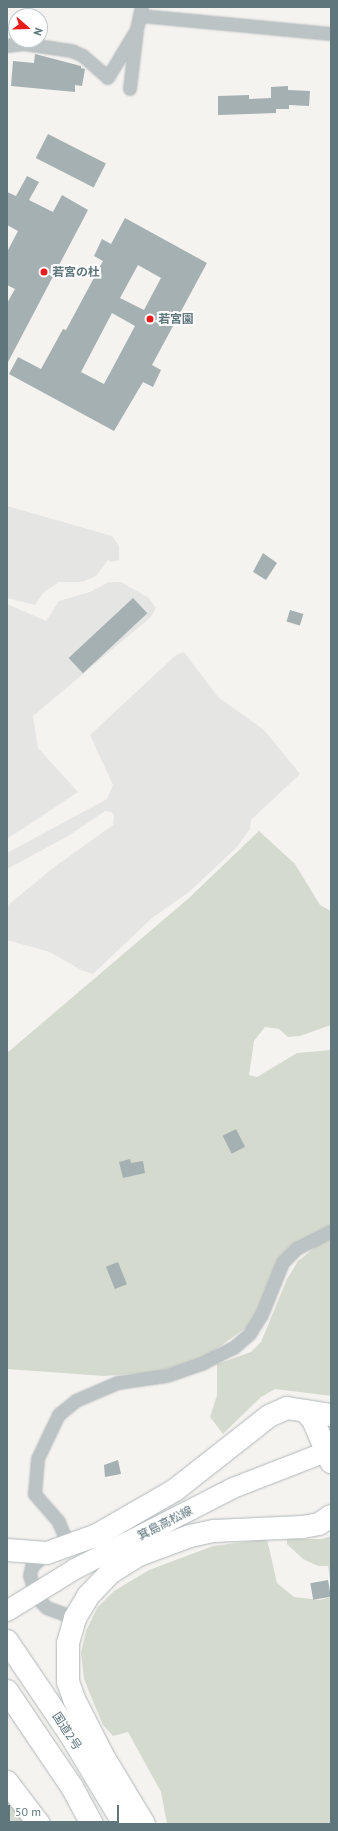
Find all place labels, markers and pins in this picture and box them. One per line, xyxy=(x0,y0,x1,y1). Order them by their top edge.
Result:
place label: 若宮の杜 xyxy=(52,265,100,279)
marker: 若宮の杜 xyxy=(39,267,49,277)
place label: 若宮園 xyxy=(158,312,194,326)
marker: 若宮園 xyxy=(145,314,155,324)

